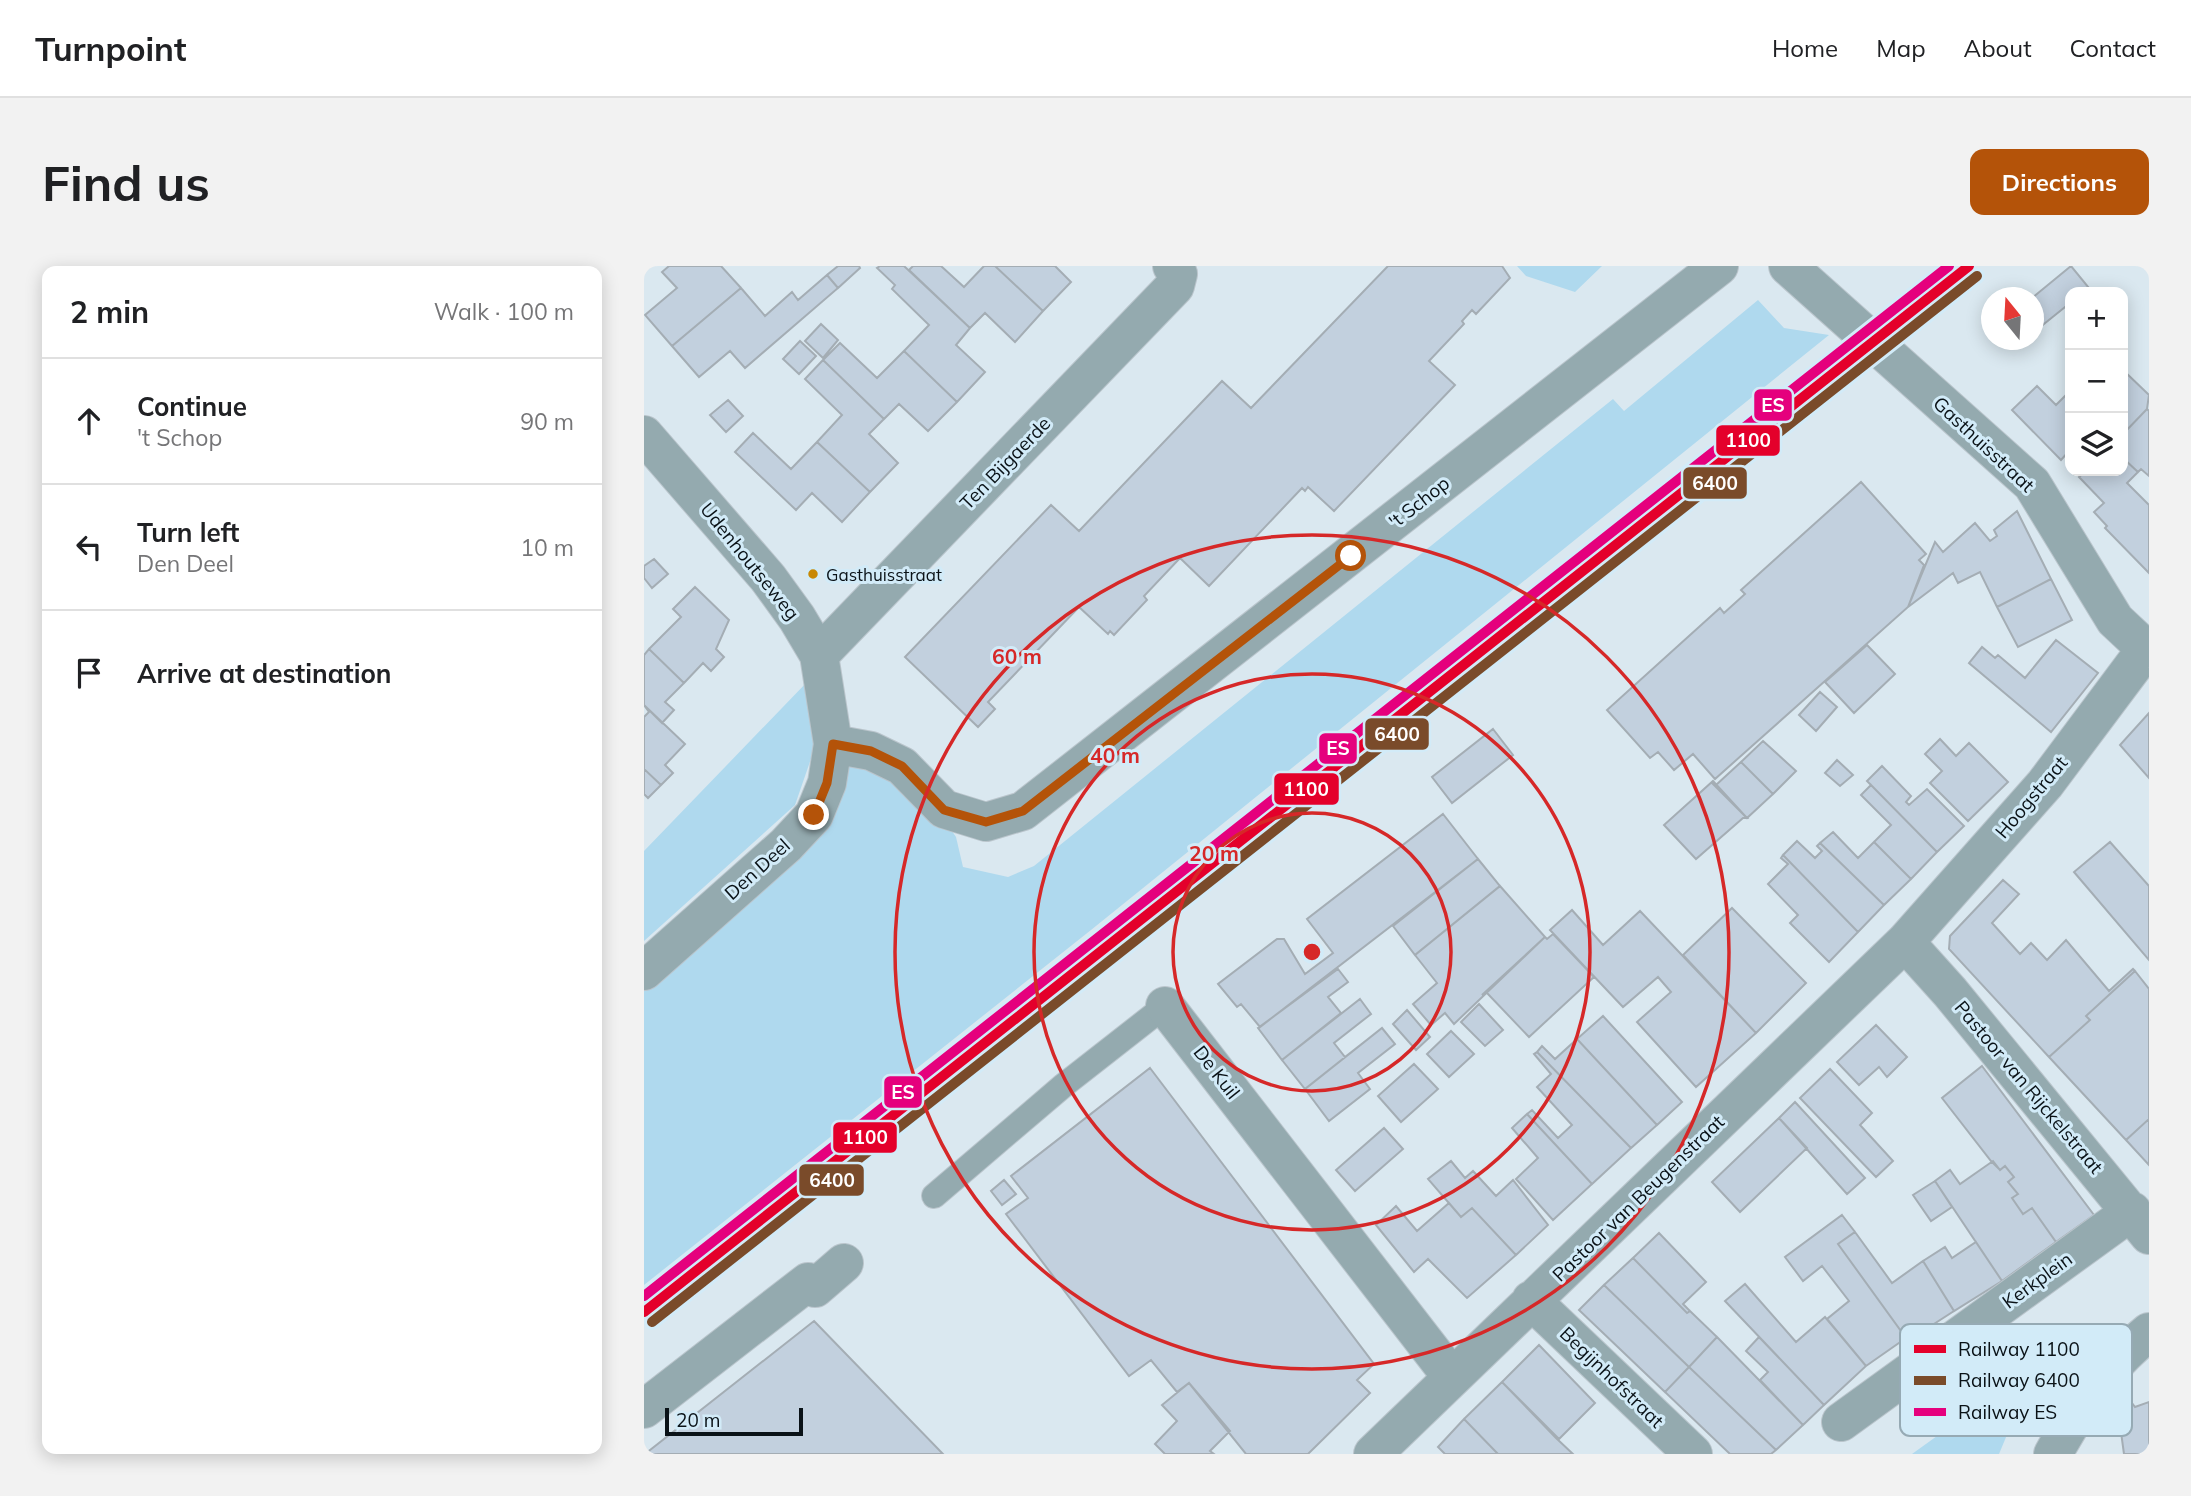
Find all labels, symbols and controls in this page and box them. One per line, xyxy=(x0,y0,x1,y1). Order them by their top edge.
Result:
text: Turnpoint xyxy=(35,28,187,69)
text: Home xyxy=(1772,33,1838,63)
text: Map xyxy=(1876,33,1926,63)
text: About xyxy=(1964,33,2032,63)
text: Contact xyxy=(2070,33,2156,63)
button: Directions xyxy=(1970,149,2149,215)
text: Find us xyxy=(42,152,210,213)
north arrow xyxy=(1981,287,2044,350)
map controls xyxy=(2065,287,2128,476)
button: + xyxy=(2065,287,2128,350)
text: 2 min xyxy=(70,293,149,331)
text: Walk · 100 m xyxy=(434,297,574,326)
button: − xyxy=(2065,350,2128,413)
line badge: ES xyxy=(1753,388,1793,422)
text: Continue xyxy=(137,390,247,423)
street label: Gasthuisstraat xyxy=(1928,391,2040,497)
text: ES xyxy=(1761,393,1785,417)
icon: ahead xyxy=(70,402,108,440)
text: 90 m xyxy=(520,407,574,436)
street label: Ten Bijgaerde xyxy=(955,411,1055,515)
button: layers xyxy=(2065,413,2128,476)
text: 't Schop xyxy=(137,423,222,452)
line badge: 1100 xyxy=(1715,424,1781,457)
text: 1100 xyxy=(1725,428,1771,452)
line badge: 6400 xyxy=(1682,466,1748,500)
street label: 't Schop xyxy=(1384,471,1454,533)
text: 6400 xyxy=(1692,471,1738,495)
street label: Udenhoutseweg xyxy=(695,497,805,625)
text: Turn left xyxy=(137,516,239,549)
icon: left xyxy=(70,528,108,566)
text: 10 m xyxy=(520,533,574,562)
route start xyxy=(1335,540,1366,571)
text: Den Deel xyxy=(137,549,234,578)
place label: Gasthuisstraat xyxy=(826,564,942,585)
marker: Gasthuisstraat xyxy=(806,567,820,581)
text: 60 m xyxy=(992,643,1042,669)
icon: arrive xyxy=(70,654,108,692)
text: Arrive at destination xyxy=(137,657,392,690)
line badge: 6400 xyxy=(1364,717,1430,751)
text: 6400 xyxy=(1374,722,1420,746)
line badge: ES xyxy=(1318,732,1358,765)
text: ES xyxy=(1326,736,1350,760)
text: 40 m xyxy=(1090,742,1140,768)
street label: Hoogstraat xyxy=(1990,751,2073,843)
line badge: 1100 xyxy=(1273,772,1340,806)
text: 1100 xyxy=(1283,777,1329,801)
route end xyxy=(798,799,829,830)
street label: Den Deel xyxy=(719,833,795,905)
text: 20 m xyxy=(1189,840,1239,866)
centre of rings xyxy=(1300,940,1324,964)
street label: Pastoor van Rijckelstraat xyxy=(1950,996,2109,1179)
street label: De Kuil xyxy=(1189,1040,1245,1104)
line badge: ES xyxy=(883,1075,923,1109)
text: ES xyxy=(891,1080,915,1104)
street label: Pastoor van Beugenstraat xyxy=(1547,1109,1729,1286)
line badge: 1100 xyxy=(832,1121,898,1154)
text: 1100 xyxy=(842,1125,888,1149)
line badge: 6400 xyxy=(798,1163,865,1197)
text: 6400 xyxy=(809,1168,855,1192)
street label: Kerkplein xyxy=(1997,1247,2077,1313)
street label: Begijnhofstraat xyxy=(1555,1321,1669,1433)
legend xyxy=(1900,1324,2132,1436)
text: Railway 1100 xyxy=(1958,1337,2080,1361)
text: Railway 6400 xyxy=(1958,1368,2080,1392)
text: Railway ES xyxy=(1958,1400,2057,1424)
scale bar xyxy=(665,1405,803,1437)
text: 20 m xyxy=(676,1408,720,1432)

